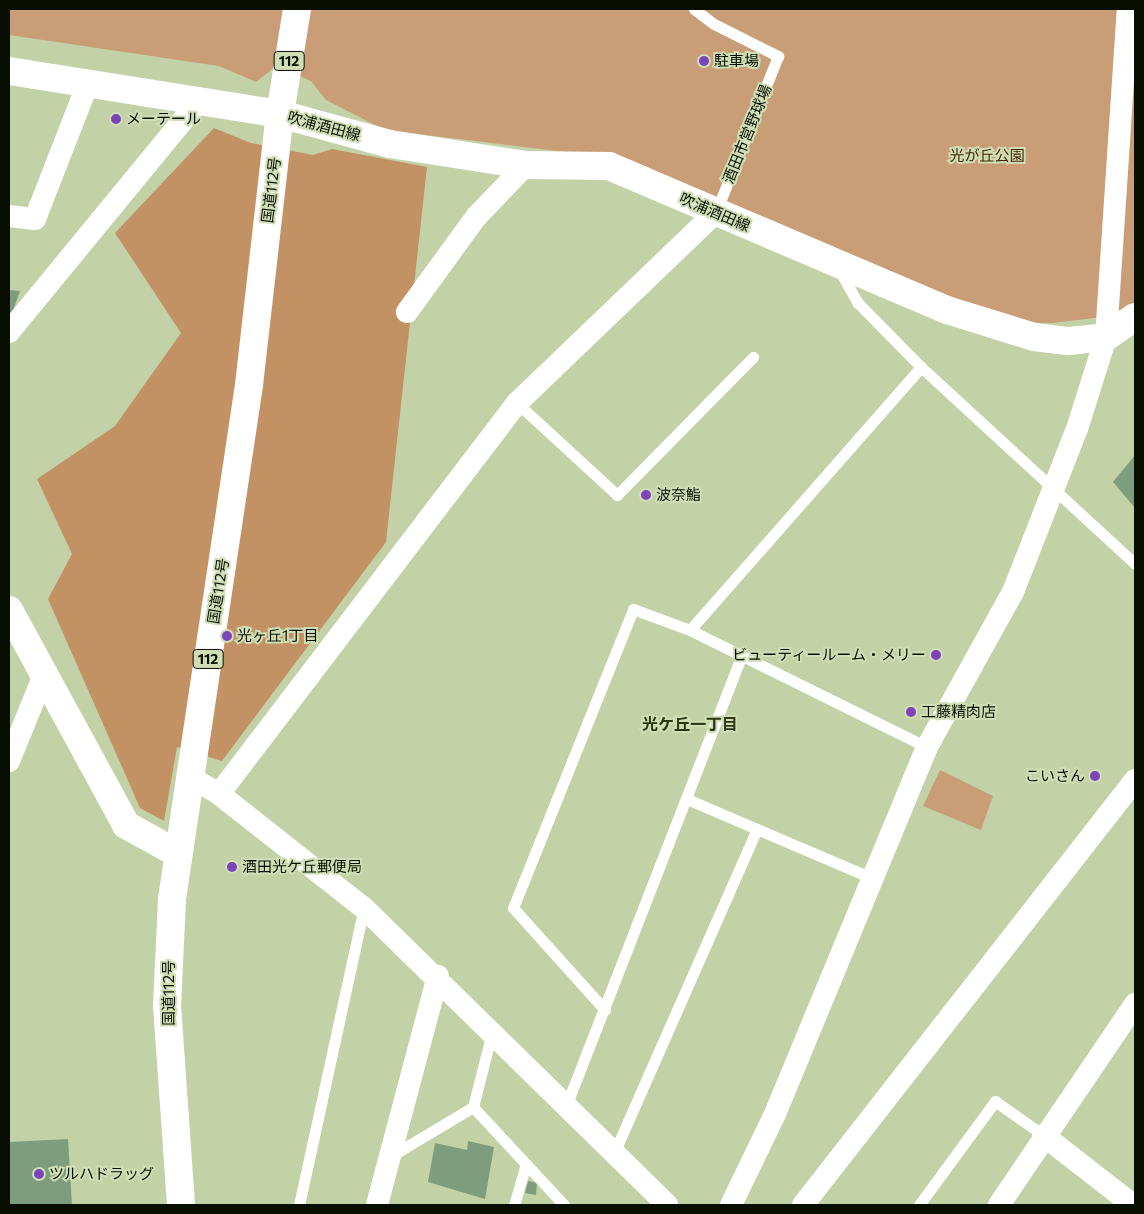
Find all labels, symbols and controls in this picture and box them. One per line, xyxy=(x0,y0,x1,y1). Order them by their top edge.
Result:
road number: 112 xyxy=(273,49,305,72)
place label: 駐車場 xyxy=(714,52,759,70)
marker: 駐車場 xyxy=(698,55,710,67)
street label: 酒田市営野球場 xyxy=(719,82,775,186)
street label: 吹浦酒田線 xyxy=(285,108,363,144)
place label: メーテール xyxy=(126,110,201,128)
marker: メーテール xyxy=(110,113,122,125)
park label: 光が丘公園 xyxy=(950,147,1024,165)
street label: 国道112号 xyxy=(258,156,284,224)
street label: 吹浦酒田線 xyxy=(677,189,753,235)
place label: 波奈鮨 xyxy=(656,486,701,504)
marker: 波奈鮨 xyxy=(640,489,652,501)
street label: 国道112号 xyxy=(204,557,232,625)
place label: 光ヶ丘1丁目 xyxy=(237,627,318,645)
marker: 光ヶ丘1丁目 xyxy=(221,630,233,642)
place label: ビューティールーム・メリー xyxy=(731,646,926,664)
road number: 112 xyxy=(192,648,224,671)
marker: ビューティールーム・メリー xyxy=(930,649,942,661)
place label: 工藤精肉店 xyxy=(921,703,996,721)
marker: 工藤精肉店 xyxy=(905,706,917,718)
district label: 光ケ丘一丁目 xyxy=(642,714,738,734)
place label: こいさん xyxy=(1025,767,1085,785)
marker: こいさん xyxy=(1089,770,1101,782)
place label: 酒田光ケ丘郵便局 xyxy=(242,858,362,876)
marker: 酒田光ケ丘郵便局 xyxy=(226,861,238,873)
street label: 国道112号 xyxy=(160,960,178,1026)
place label: ツルハドラッグ xyxy=(49,1165,154,1183)
marker: ツルハドラッグ xyxy=(33,1168,45,1180)

